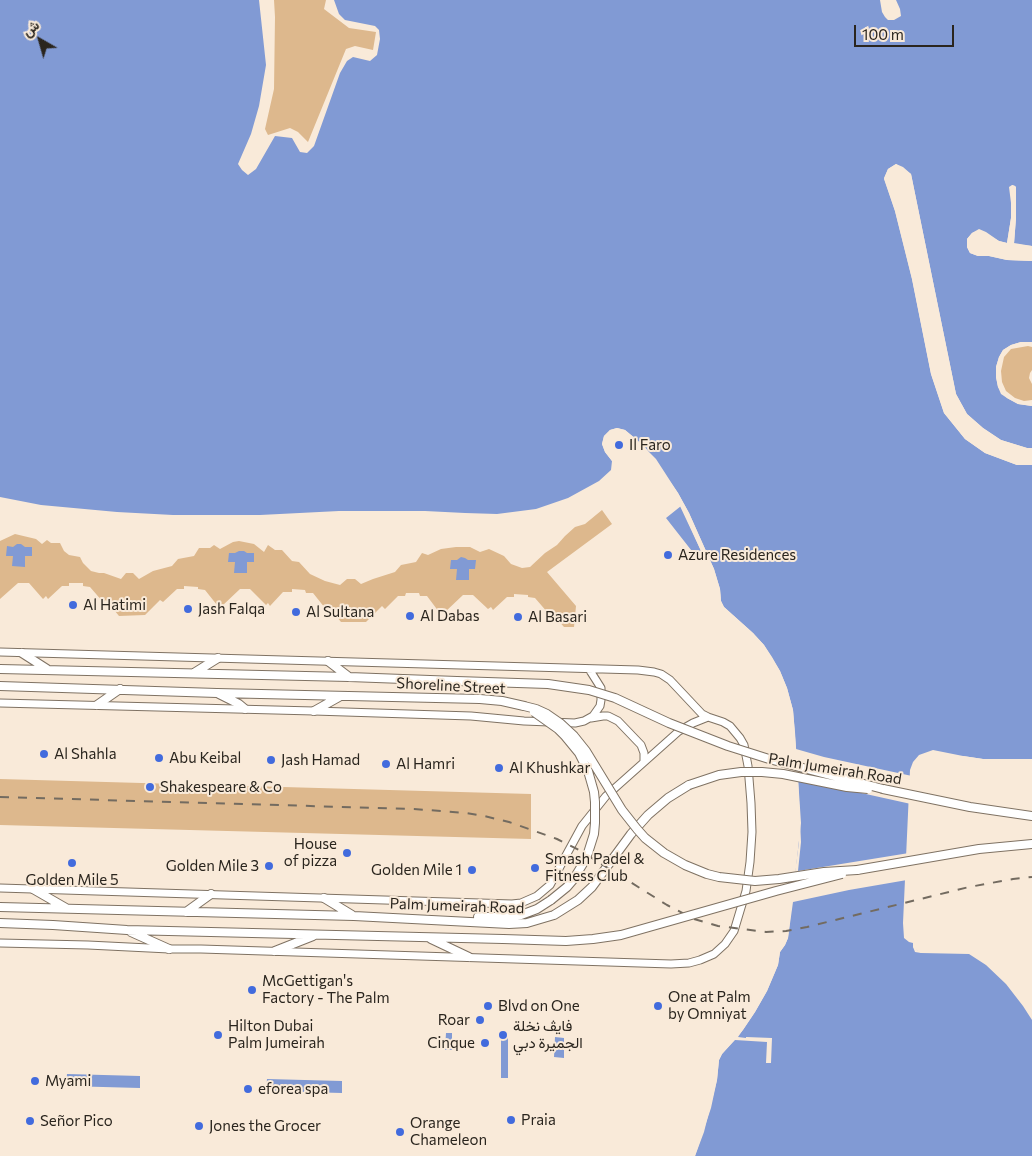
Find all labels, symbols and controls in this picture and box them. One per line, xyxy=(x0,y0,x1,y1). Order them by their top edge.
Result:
north arrow xyxy=(15,15,65,65)
scale bar xyxy=(857,15,957,47)
text: ش xyxy=(19,16,42,40)
text: 100 m xyxy=(862,25,904,43)
place label: Il Faro xyxy=(629,436,671,454)
marker: Il Faro xyxy=(613,439,625,451)
place label: Azure Residences xyxy=(678,546,796,564)
marker: Azure Residences xyxy=(662,549,674,561)
place label: Al Hatimi xyxy=(83,596,146,614)
marker: Al Hatimi xyxy=(67,599,79,611)
place label: Jash Falqa xyxy=(198,600,265,618)
marker: Jash Falqa xyxy=(182,603,194,615)
place label: Al Sultana xyxy=(306,603,374,621)
marker: Al Sultana xyxy=(290,606,302,618)
place label: Al Dabas xyxy=(420,607,479,625)
place label: Al Basari xyxy=(528,608,587,626)
marker: Al Dabas xyxy=(404,610,416,622)
marker: Al Basari xyxy=(512,611,524,623)
street label: Shoreline Street xyxy=(396,674,506,698)
place label: Al Shahla xyxy=(54,745,117,763)
marker: Al Shahla xyxy=(38,748,50,760)
place label: Abu Keibal xyxy=(169,749,241,767)
street label: Palm Jumeirah Road xyxy=(767,750,903,788)
place label: Jash Hamad xyxy=(281,751,360,769)
marker: Abu Keibal xyxy=(153,752,165,764)
marker: Jash Hamad xyxy=(265,754,277,766)
place label: Al Hamri xyxy=(396,755,455,773)
marker: Al Hamri xyxy=(380,758,392,770)
place label: Al Khushkar xyxy=(509,759,590,777)
marker: Al Khushkar xyxy=(493,762,505,774)
place label: Shakespeare & Co xyxy=(160,778,282,796)
marker: Shakespeare & Co xyxy=(144,781,156,793)
place label: House of pizza xyxy=(284,835,337,870)
marker: House of pizza xyxy=(341,847,353,859)
place label: Smash Padel & Fitness Club xyxy=(545,850,645,885)
marker: Golden Mile 5 xyxy=(66,857,78,869)
place label: Golden Mile 3 xyxy=(166,857,259,875)
marker: Golden Mile 3 xyxy=(263,860,275,872)
place label: Golden Mile 1 xyxy=(371,861,462,879)
marker: Smash Padel & Fitness Club xyxy=(529,862,541,874)
marker: Golden Mile 1 xyxy=(466,864,478,876)
place label: Golden Mile 5 xyxy=(25,871,119,889)
street label: Palm Jumeirah Road xyxy=(389,895,525,917)
place label: McGettigan's Factory - The Palm xyxy=(262,972,390,1007)
marker: McGettigan's Factory - The Palm xyxy=(246,984,258,996)
place label: One at Palm by Omniyat xyxy=(668,988,751,1023)
place label: Blvd on One xyxy=(498,997,580,1015)
marker: Blvd on One xyxy=(482,1000,494,1012)
marker: One at Palm by Omniyat xyxy=(652,1000,664,1012)
place label: Roar xyxy=(438,1011,470,1029)
marker: Roar xyxy=(474,1014,486,1026)
place label: Hilton Dubai Palm Jumeirah xyxy=(228,1017,325,1052)
place label: فايڤ نخلة الجميرة دبي xyxy=(513,1017,583,1052)
marker: Hilton Dubai Palm Jumeirah xyxy=(212,1029,224,1041)
marker: فايڤ نخلة الجميرة دبي xyxy=(497,1029,509,1041)
place label: Cinque xyxy=(427,1034,475,1052)
marker: Cinque xyxy=(479,1037,491,1049)
place label: Myami xyxy=(45,1072,91,1090)
marker: Myami xyxy=(29,1075,41,1087)
place label: eforea spa xyxy=(258,1080,328,1098)
marker: eforea spa xyxy=(242,1083,254,1095)
place label: Praia xyxy=(521,1111,556,1129)
place label: Señor Pico xyxy=(40,1112,113,1130)
place label: Orange Chameleon xyxy=(410,1114,487,1149)
marker: Praia xyxy=(505,1114,517,1126)
marker: Señor Pico xyxy=(24,1115,36,1127)
place label: Jones the Grocer xyxy=(209,1117,321,1135)
marker: Jones the Grocer xyxy=(193,1120,205,1132)
marker: Orange Chameleon xyxy=(394,1126,406,1138)

